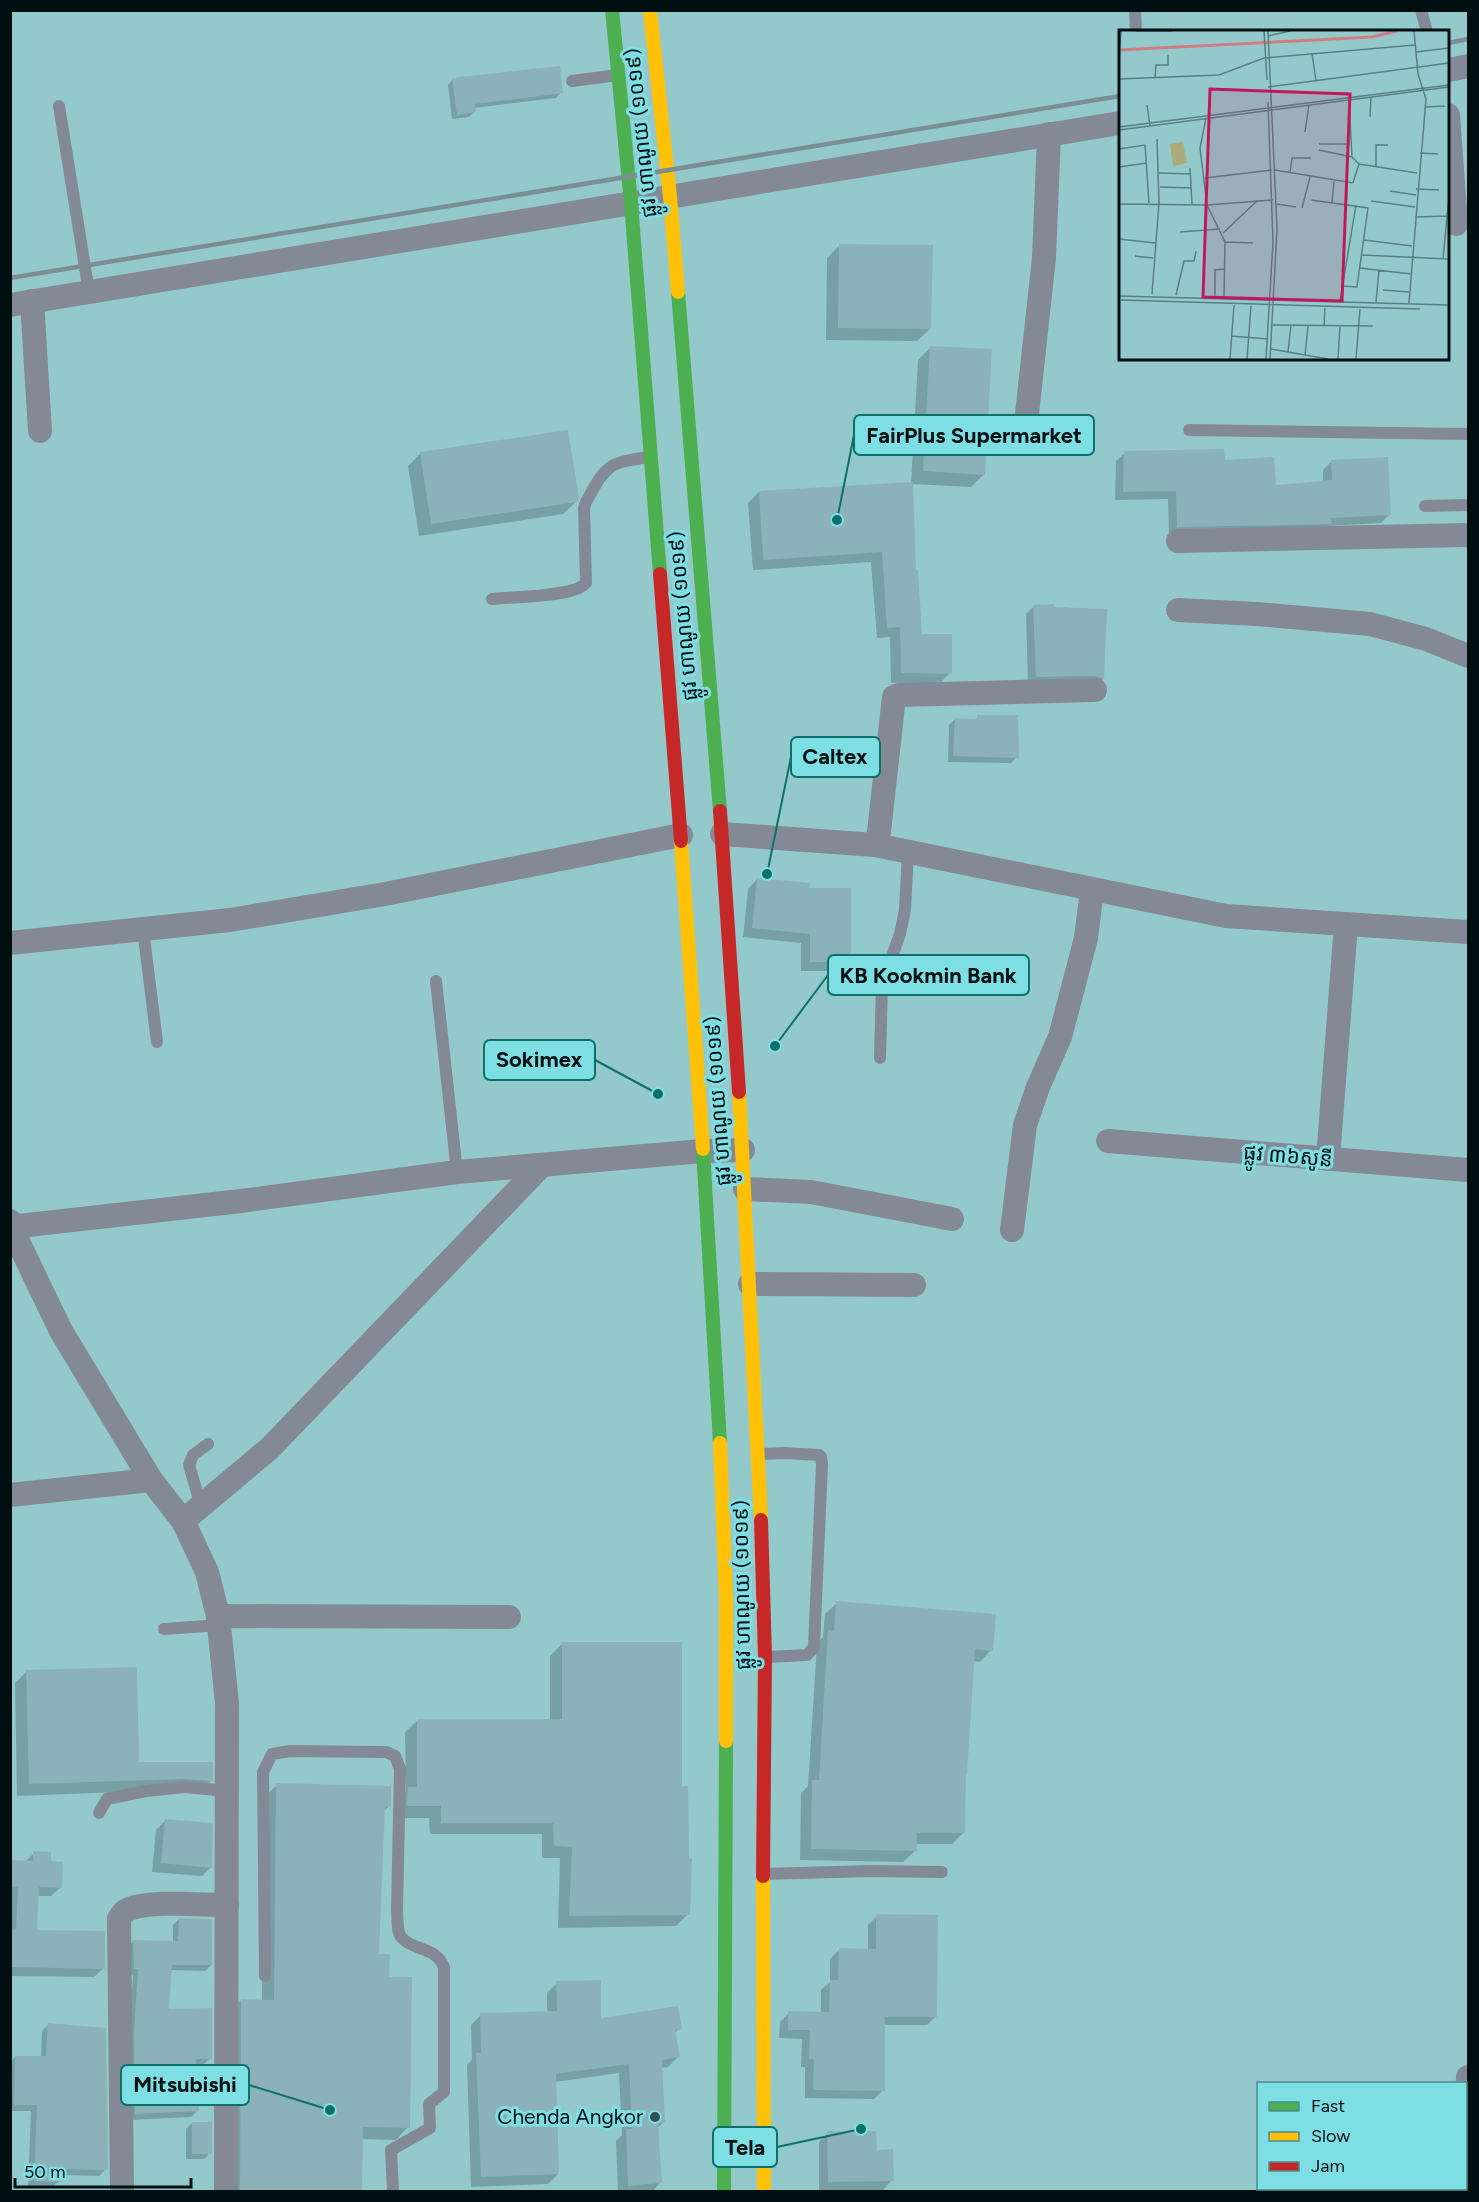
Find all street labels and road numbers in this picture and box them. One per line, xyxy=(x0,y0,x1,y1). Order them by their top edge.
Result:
street label: ផ្លូវ ហាណូយ (១០១៩) xyxy=(619,46,669,219)
street label: ផ្លូវ ហាណូយ (១០១៩) xyxy=(663,530,710,702)
street label: ផ្លូវ ហាណូយ (១០១៩) xyxy=(699,1015,743,1187)
street label: ផ្លូវ ៣៦សូនី xyxy=(1242,1139,1334,1179)
street label: ផ្លូវ ហាណូយ (១០១៩) xyxy=(728,1500,763,1670)

